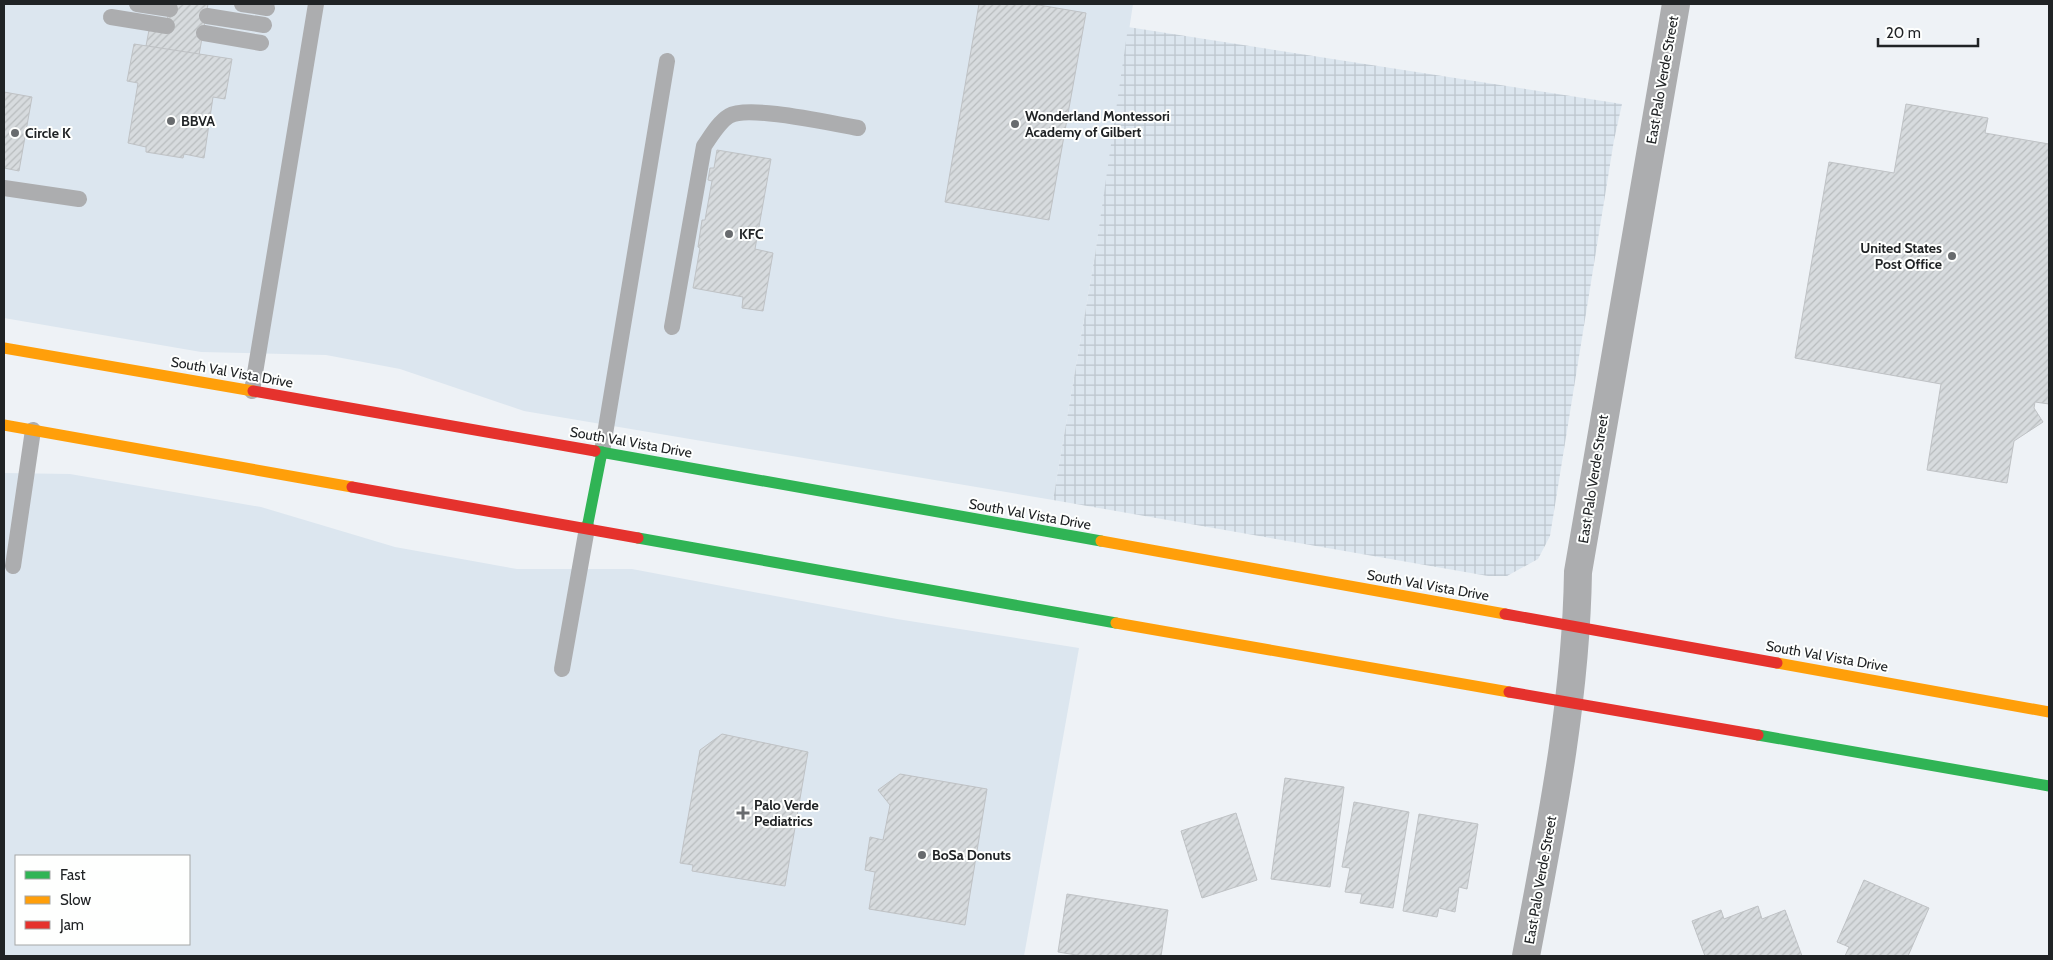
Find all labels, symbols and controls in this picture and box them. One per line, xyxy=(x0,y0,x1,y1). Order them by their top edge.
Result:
street label: East Palo Verde Street xyxy=(1642,14,1682,146)
scale bar xyxy=(1878,15,1978,47)
text: 20 m xyxy=(1886,24,1921,42)
place label: Wonderland Montessori Academy of Gilbert xyxy=(1025,107,1170,141)
place label: BBVA xyxy=(181,112,215,130)
marker: BBVA xyxy=(165,115,177,127)
marker: Wonderland Montessori Academy of Gilbert xyxy=(1009,118,1021,130)
place label: Circle K xyxy=(25,124,71,142)
marker: Circle K xyxy=(9,127,21,139)
place label: KFC xyxy=(739,225,764,243)
marker: KFC xyxy=(723,228,735,240)
place label: United States Post Office xyxy=(1860,239,1942,273)
marker: United States Post Office xyxy=(1946,250,1958,262)
street label: South Val Vista Drive xyxy=(170,352,294,392)
street label: East Palo Verde Street xyxy=(1574,413,1612,545)
street label: South Val Vista Drive xyxy=(569,422,693,462)
street label: South Val Vista Drive xyxy=(968,494,1092,534)
street label: South Val Vista Drive xyxy=(1366,565,1490,605)
street label: South Val Vista Drive xyxy=(1765,636,1889,676)
place label: Palo Verde Pediatrics xyxy=(754,796,819,830)
marker: Palo Verde Pediatrics xyxy=(736,806,750,820)
street label: East Palo Verde Street xyxy=(1520,814,1560,946)
place label: BoSa Donuts xyxy=(932,846,1011,864)
marker: BoSa Donuts xyxy=(916,849,928,861)
legend xyxy=(15,855,190,945)
text: Fast xyxy=(60,866,85,884)
text: Slow xyxy=(60,891,91,909)
text: Jam xyxy=(59,916,84,934)

